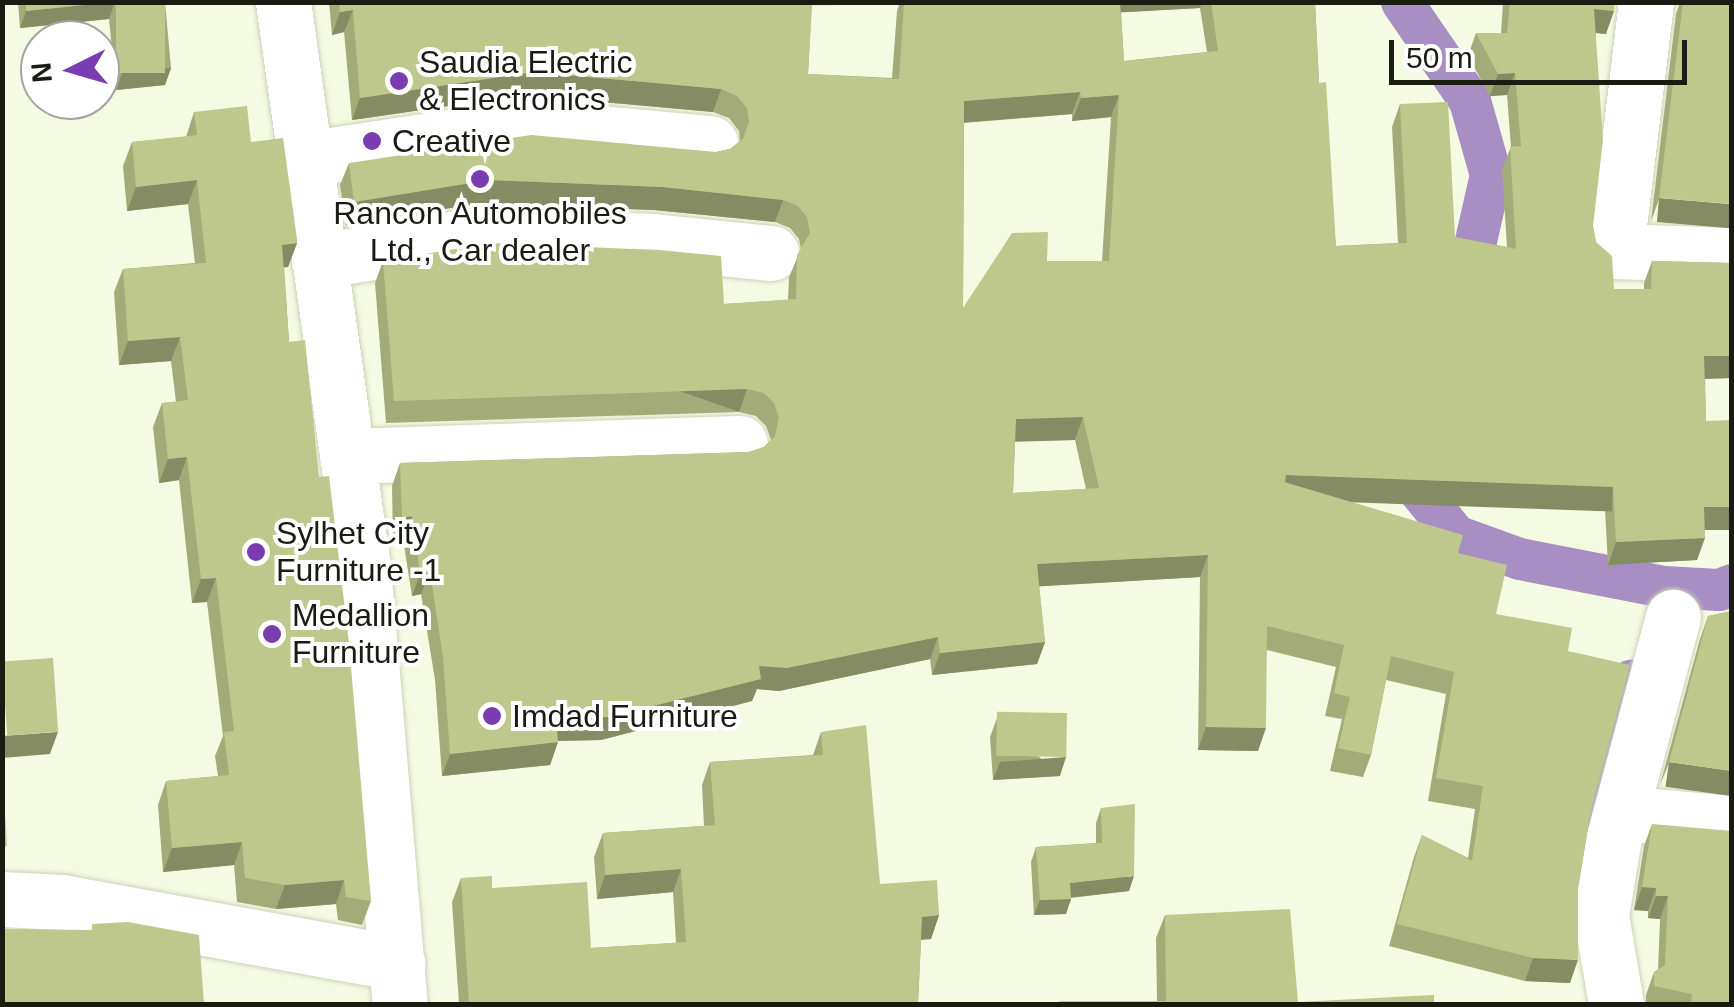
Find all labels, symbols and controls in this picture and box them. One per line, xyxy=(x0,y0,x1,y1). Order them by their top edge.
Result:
north arrow xyxy=(20,20,120,120)
scale bar xyxy=(1394,20,1692,82)
text: 50 m xyxy=(1406,41,1473,74)
place label: Saudia Electric & Electronics xyxy=(419,44,632,119)
text: N xyxy=(25,61,58,84)
marker: Saudia Electric & Electronics xyxy=(388,70,410,92)
place label: Creative xyxy=(392,122,511,160)
marker: Creative xyxy=(361,130,383,152)
marker: Rancon Automobiles Ltd., Car dealer xyxy=(469,168,491,190)
place label: Rancon Automobiles Ltd., Car dealer xyxy=(332,195,628,270)
place label: Sylhet City Furniture -1 xyxy=(276,515,441,590)
marker: Sylhet City Furniture -1 xyxy=(245,541,267,563)
place label: Medallion Furniture xyxy=(292,597,429,672)
marker: Medallion Furniture xyxy=(261,623,283,645)
place label: Imdad Furniture xyxy=(512,697,738,735)
marker: Imdad Furniture xyxy=(481,705,503,727)

